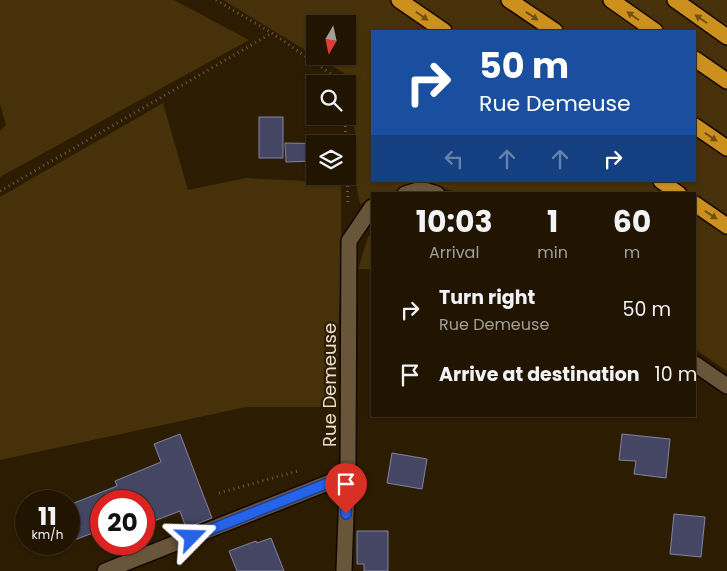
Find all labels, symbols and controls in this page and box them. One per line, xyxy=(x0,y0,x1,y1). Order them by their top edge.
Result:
one-way arrow xyxy=(415,11,428,21)
one-way arrow xyxy=(525,11,539,21)
one-way arrow xyxy=(626,11,640,21)
one-way arrow xyxy=(694,14,708,24)
north arrow xyxy=(306,15,356,65)
map controls xyxy=(306,15,356,185)
text: 50 m xyxy=(479,41,569,90)
icon: right xyxy=(396,50,461,115)
button: search xyxy=(306,75,356,125)
text: Rue Demeuse xyxy=(479,88,631,119)
one-way arrow xyxy=(704,132,718,142)
button: layers xyxy=(306,135,356,185)
icon: left xyxy=(440,145,468,173)
icon: ahead xyxy=(493,145,521,173)
icon: ahead xyxy=(546,145,574,173)
icon: right xyxy=(599,145,627,173)
text: 10:03 xyxy=(416,200,493,243)
text: 1 xyxy=(547,200,558,243)
text: 60 xyxy=(613,200,651,243)
one-way arrow xyxy=(704,210,718,220)
text: Arrival xyxy=(429,241,479,264)
text: min xyxy=(537,241,568,264)
text: m xyxy=(624,241,640,264)
text: Turn right xyxy=(439,284,535,311)
icon: right xyxy=(396,296,424,324)
text: 50 m xyxy=(622,296,671,323)
text: Rue Demeuse xyxy=(439,313,549,336)
street label: Rue Demeuse xyxy=(317,323,342,447)
icon: arrive xyxy=(396,361,424,389)
text: Arrive at destination xyxy=(439,361,640,388)
text: 10 m xyxy=(655,361,697,388)
pin xyxy=(325,463,367,514)
icon: arrive xyxy=(332,470,360,498)
speed limit sign: 20 xyxy=(90,490,155,555)
text: 11 xyxy=(38,499,57,534)
position arrow xyxy=(165,510,217,562)
text: km/h xyxy=(32,526,63,543)

